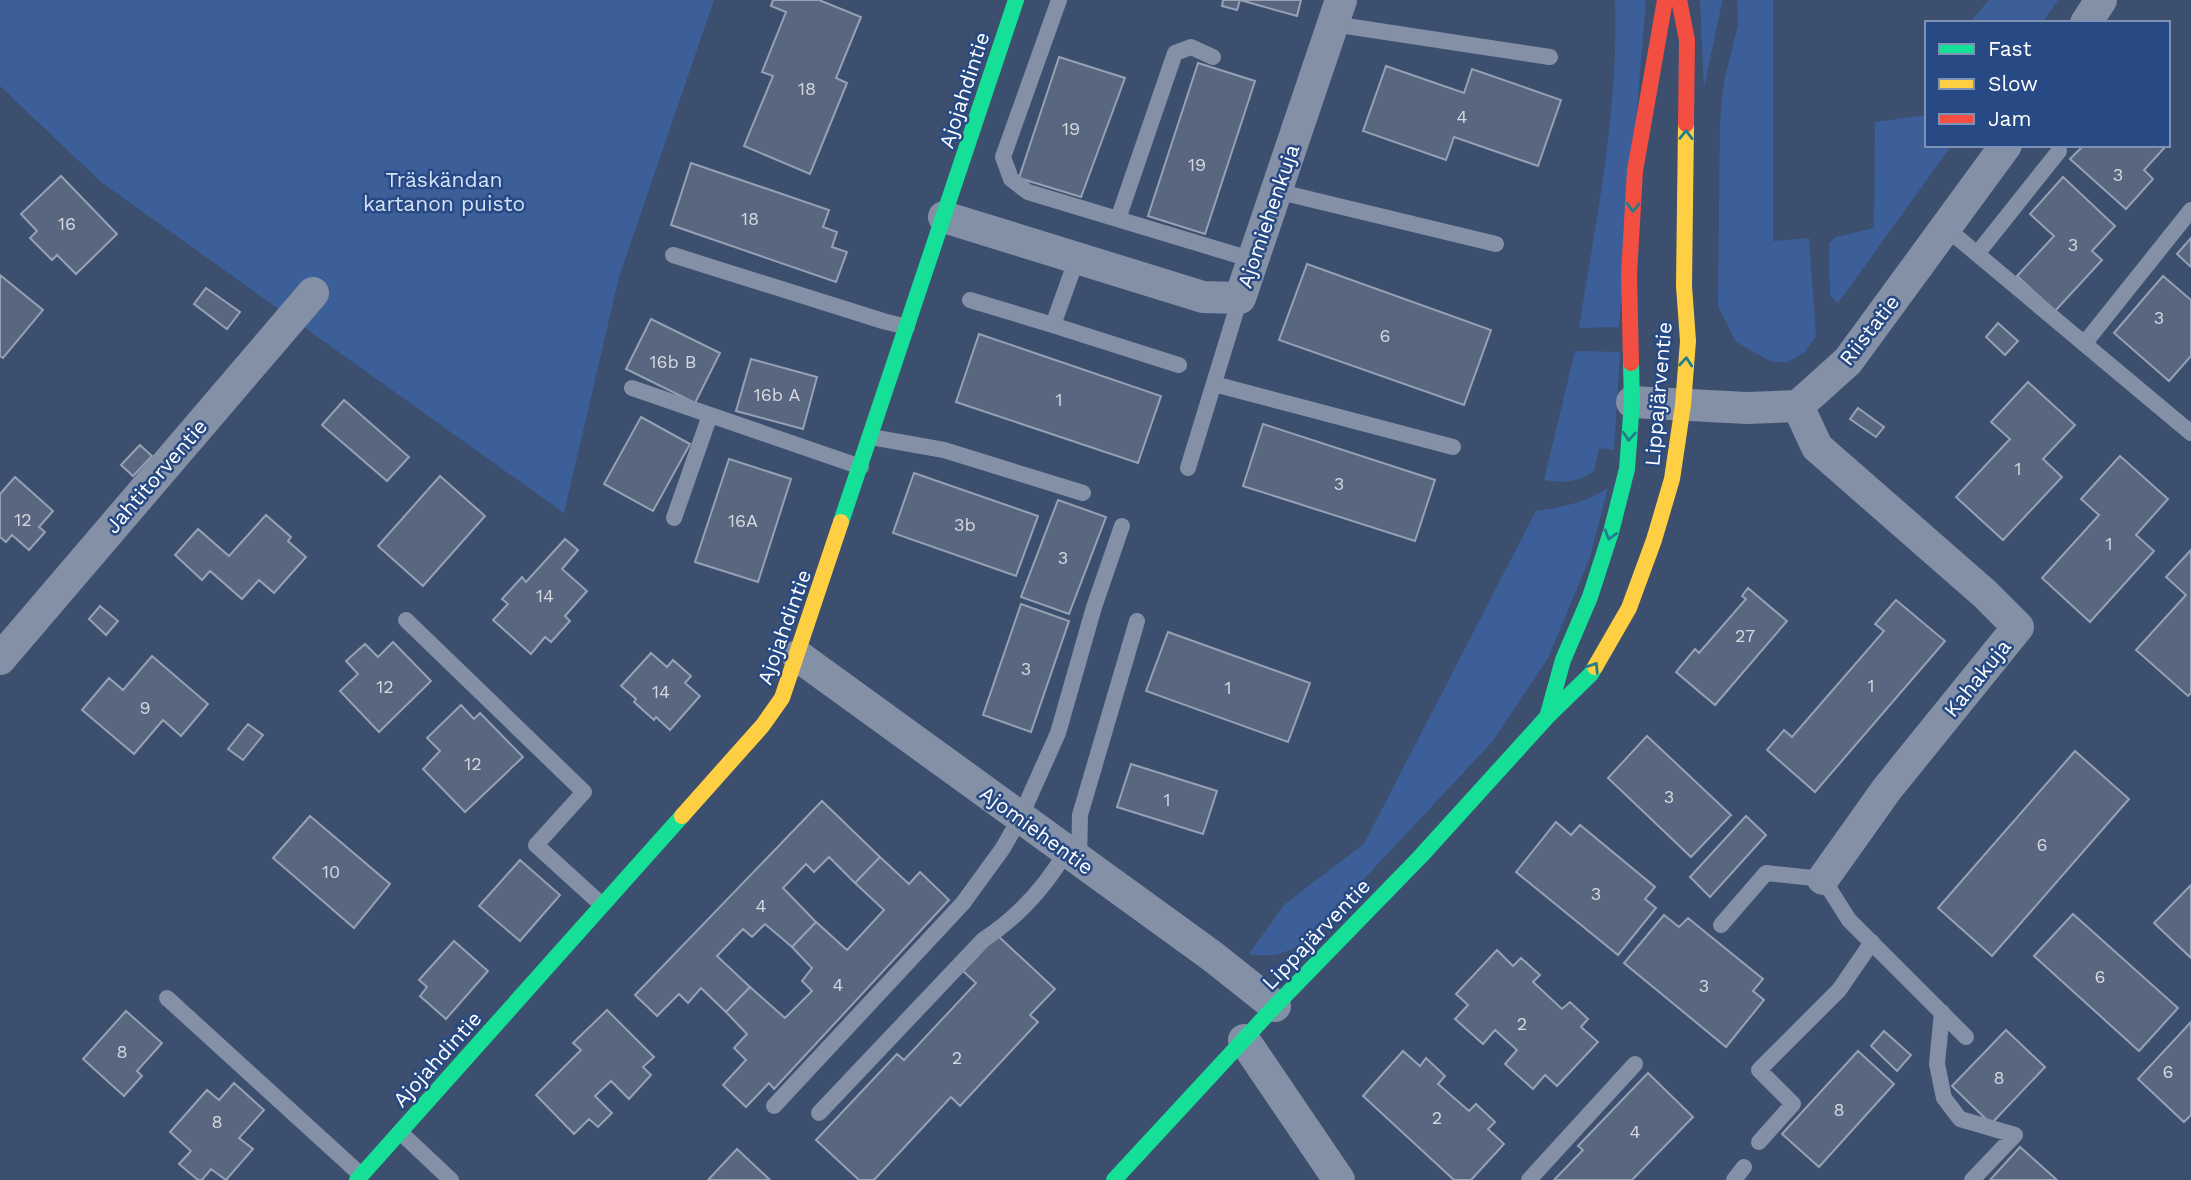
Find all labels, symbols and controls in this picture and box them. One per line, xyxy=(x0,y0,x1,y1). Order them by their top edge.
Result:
legend xyxy=(1925,21,2170,147)
street label: Ajojahdintie xyxy=(933,29,995,151)
text: Fast xyxy=(1988,36,2032,61)
text: Slow xyxy=(1988,71,2038,96)
house number: 18 xyxy=(798,78,816,99)
house number: 4 xyxy=(1457,106,1468,127)
text: Jam xyxy=(1988,106,2031,131)
house number: 19 xyxy=(1062,118,1080,139)
one-way arrow xyxy=(1678,129,1694,140)
street label: Ajomiehenkuja xyxy=(1232,141,1304,291)
house number: 19 xyxy=(1188,154,1206,175)
house number: 3 xyxy=(2113,164,2123,185)
park label: Träskändan kartanon puisto xyxy=(363,167,525,216)
one-way arrow xyxy=(1626,202,1641,213)
house number: 18 xyxy=(741,208,759,229)
house number: 16 xyxy=(58,213,76,234)
house number: 3 xyxy=(2068,234,2078,255)
street label: Riistatie xyxy=(1834,290,1904,370)
house number: 3 xyxy=(2154,307,2164,328)
street label: Lippajärventie xyxy=(1639,321,1677,467)
house number: 6 xyxy=(1380,325,1390,346)
house number: 16b B xyxy=(649,351,697,372)
one-way arrow xyxy=(1678,357,1693,368)
house number: 16b A xyxy=(754,384,800,405)
house number: 1 xyxy=(1055,389,1063,410)
street label: Jahtitorventie xyxy=(100,414,212,538)
one-way arrow xyxy=(1622,430,1637,441)
house number: 1 xyxy=(2014,458,2022,479)
house number: 3 xyxy=(1334,473,1344,494)
house number: 12 xyxy=(14,509,32,530)
house number: 16A xyxy=(728,510,758,531)
house number: 3b xyxy=(954,514,976,535)
one-way arrow xyxy=(1603,529,1618,541)
house number: 1 xyxy=(2105,533,2113,554)
house number: 3 xyxy=(1058,547,1068,568)
street label: Ajojahdintie xyxy=(752,566,816,688)
house number: 14 xyxy=(536,585,554,606)
house number: 27 xyxy=(1735,625,1755,646)
street label: Kahakuja xyxy=(1938,634,2016,722)
house number: 3 xyxy=(1021,658,1031,679)
one-way arrow xyxy=(1586,661,1599,674)
house number: 1 xyxy=(1867,675,1875,696)
house number: 12 xyxy=(376,676,394,697)
house number: 1 xyxy=(1224,677,1232,698)
house number: 14 xyxy=(652,681,670,702)
house number: 9 xyxy=(139,697,151,718)
house number: 12 xyxy=(464,753,482,774)
street label: Ajomiehentie xyxy=(975,780,1099,880)
house number: 3 xyxy=(1664,786,1674,807)
house number: 1 xyxy=(1163,789,1171,810)
house number: 6 xyxy=(2037,834,2047,855)
house number: 10 xyxy=(322,861,340,882)
street label: Lippajärventie xyxy=(1257,873,1375,995)
house number: 3 xyxy=(1591,883,1601,904)
house number: 4 xyxy=(756,895,767,916)
house number: 6 xyxy=(2095,966,2105,987)
house number: 4 xyxy=(833,974,844,995)
house number: 3 xyxy=(1699,975,1709,996)
street label: Ajojahdintie xyxy=(387,1006,487,1112)
house number: 2 xyxy=(1517,1013,1527,1034)
house number: 8 xyxy=(116,1041,128,1062)
house number: 2 xyxy=(952,1047,962,1068)
house number: 6 xyxy=(2163,1061,2173,1082)
house number: 8 xyxy=(1993,1067,2005,1088)
house number: 8 xyxy=(1833,1099,1845,1120)
house number: 2 xyxy=(1432,1107,1442,1128)
house number: 8 xyxy=(211,1111,223,1132)
house number: 4 xyxy=(1630,1121,1641,1142)

